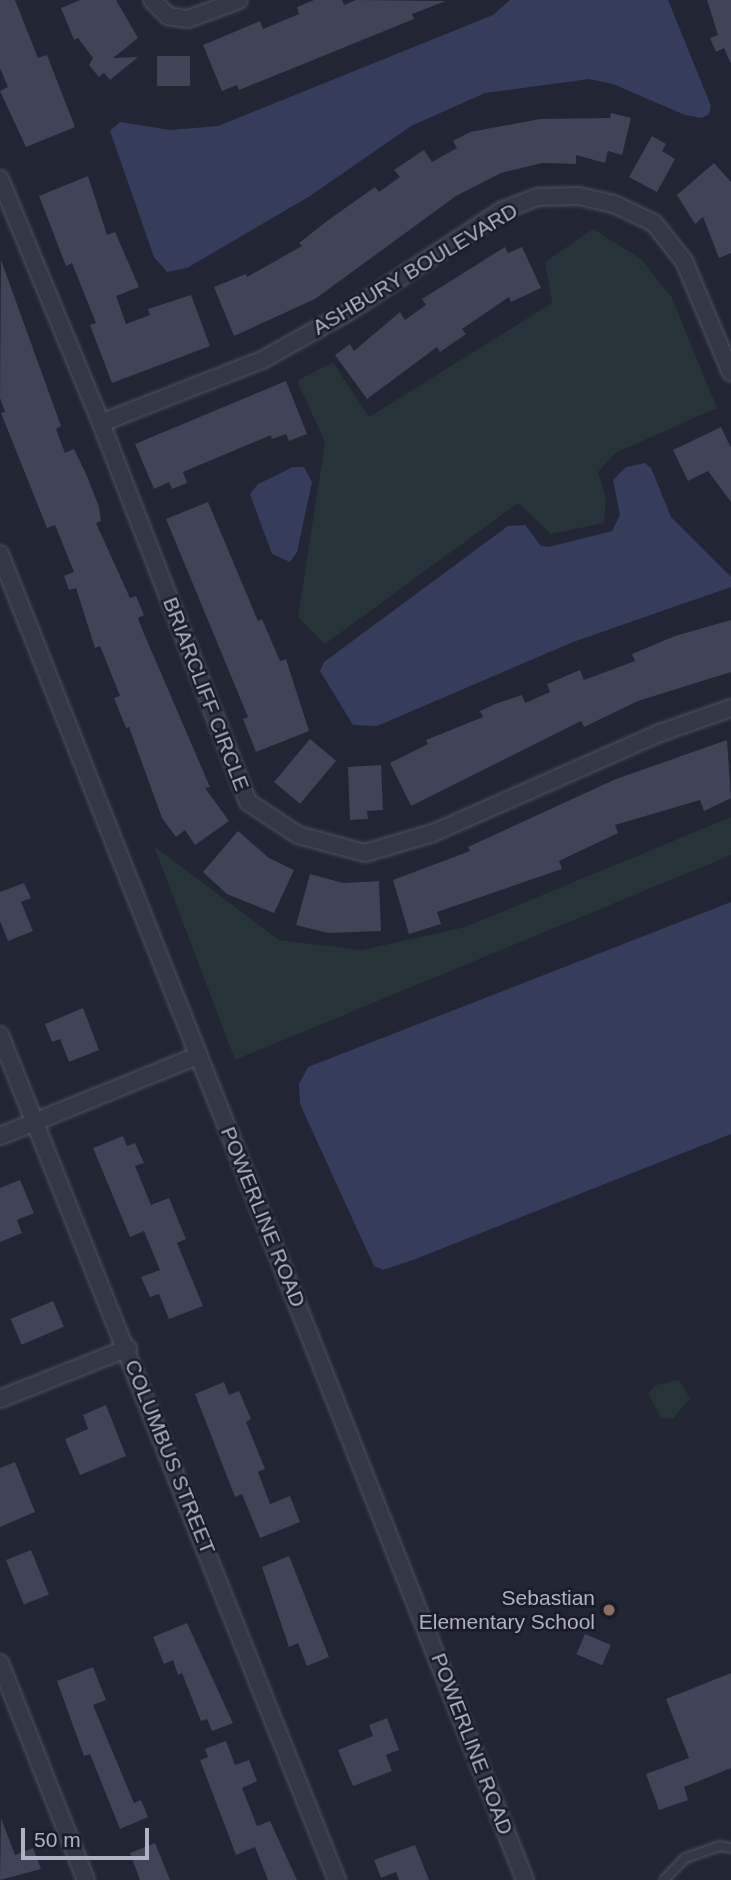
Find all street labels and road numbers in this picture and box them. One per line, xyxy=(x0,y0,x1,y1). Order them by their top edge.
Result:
street label: ASHBURY BOULEVARD xyxy=(308,198,522,340)
street label: BRIARCLIFF CIRCLE xyxy=(157,594,255,794)
street label: POWERLINE ROAD xyxy=(215,1123,311,1311)
street label: COLUMBUS STREET xyxy=(119,1356,221,1558)
street label: POWERLINE ROAD xyxy=(426,1650,518,1838)

